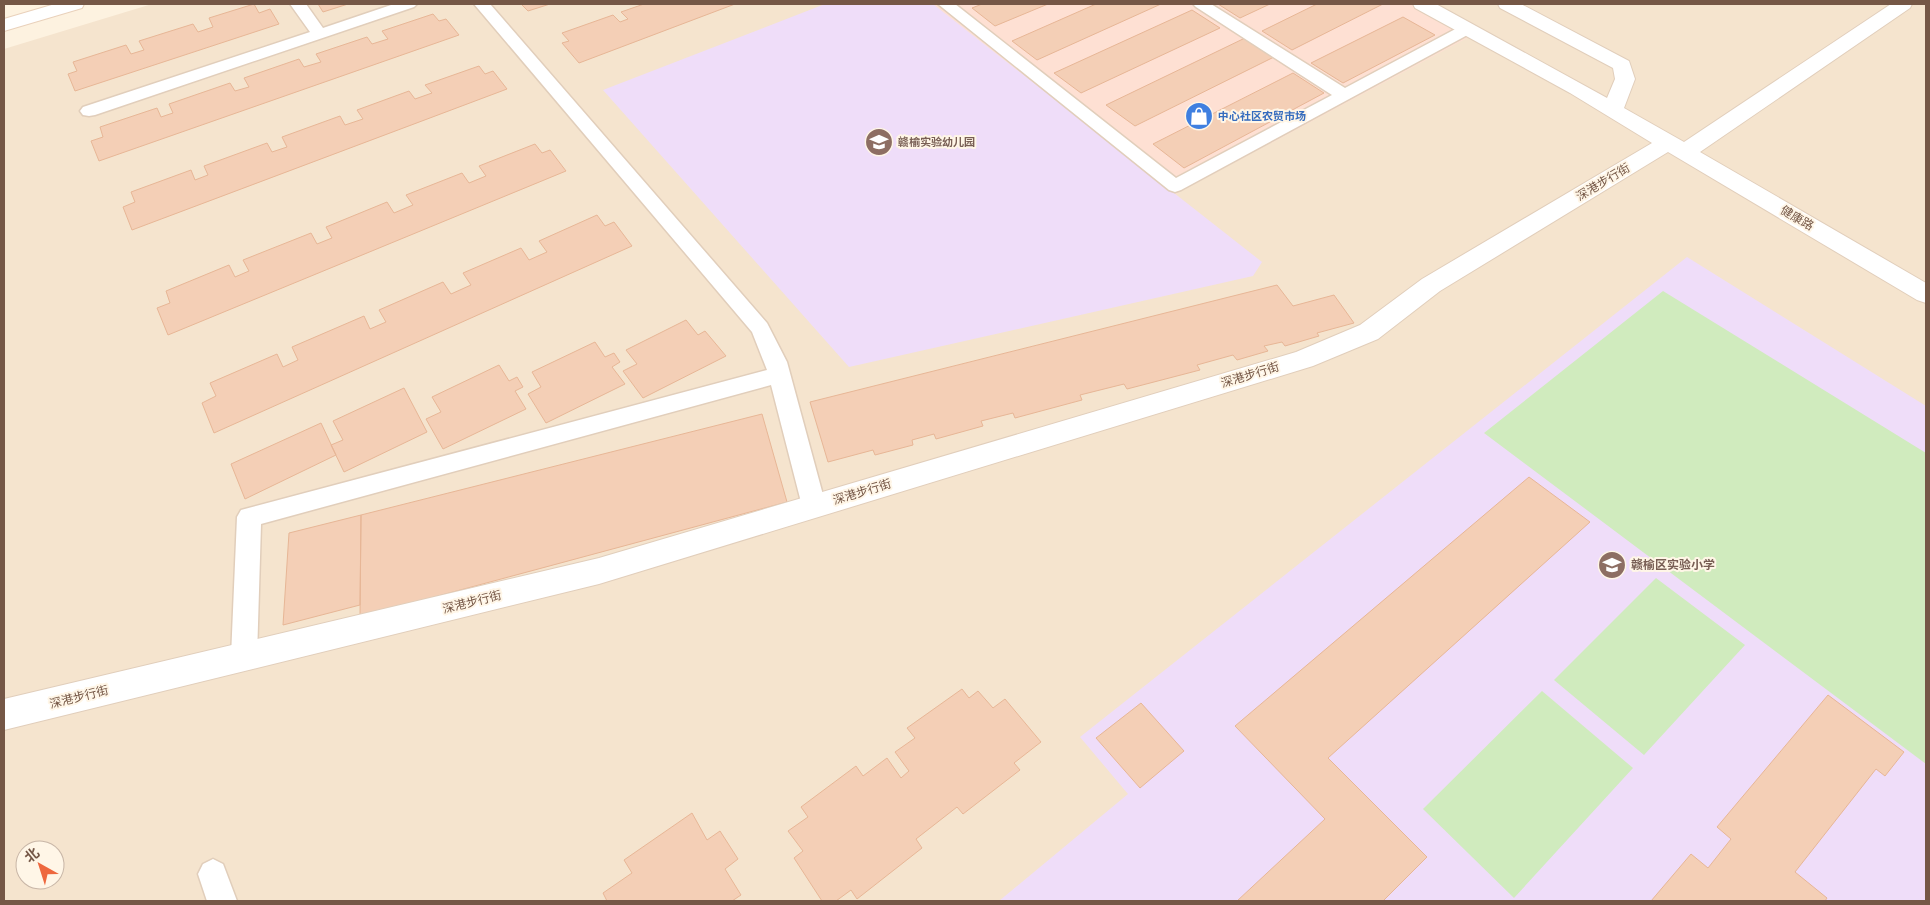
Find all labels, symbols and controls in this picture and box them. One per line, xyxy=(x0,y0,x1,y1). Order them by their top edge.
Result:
shop icon: 中心社区农贸市场 xyxy=(1184,101,1214,131)
place label: 中心社区农贸市场 xyxy=(1218,110,1306,122)
school or university icon: 赣榆实验幼儿园 xyxy=(864,127,894,157)
place label: 赣榆实验幼儿园 xyxy=(898,136,975,148)
street label: 深港步行街 xyxy=(1574,161,1632,203)
street label: 健康路 xyxy=(1778,203,1816,233)
street label: 深港步行街 xyxy=(1219,360,1281,390)
street label: 深港步行街 xyxy=(831,477,893,507)
school or university icon: 赣榆区实验小学 xyxy=(1597,550,1627,580)
place label: 赣榆区实验小学 xyxy=(1631,558,1715,572)
street label: 深港步行街 xyxy=(441,588,503,616)
street label: 深港步行街 xyxy=(48,683,110,711)
north arrow xyxy=(15,840,65,890)
text: 北 xyxy=(21,844,42,866)

